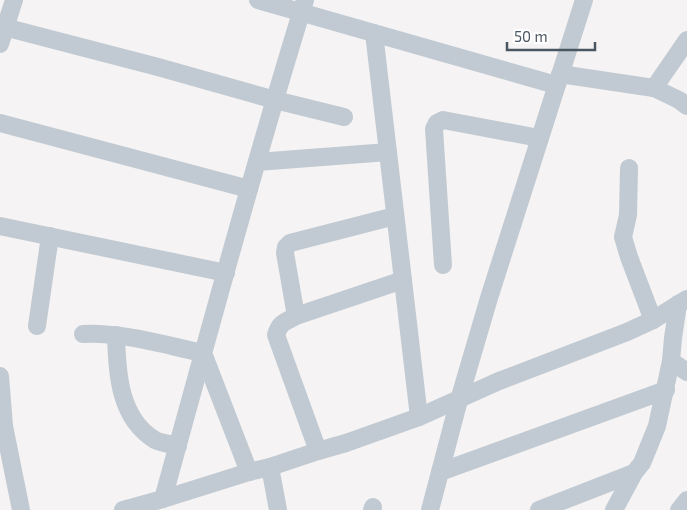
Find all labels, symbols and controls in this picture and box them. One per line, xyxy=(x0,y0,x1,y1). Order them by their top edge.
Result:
scale bar xyxy=(507,20,594,52)
text: 50 m xyxy=(514,27,548,45)

